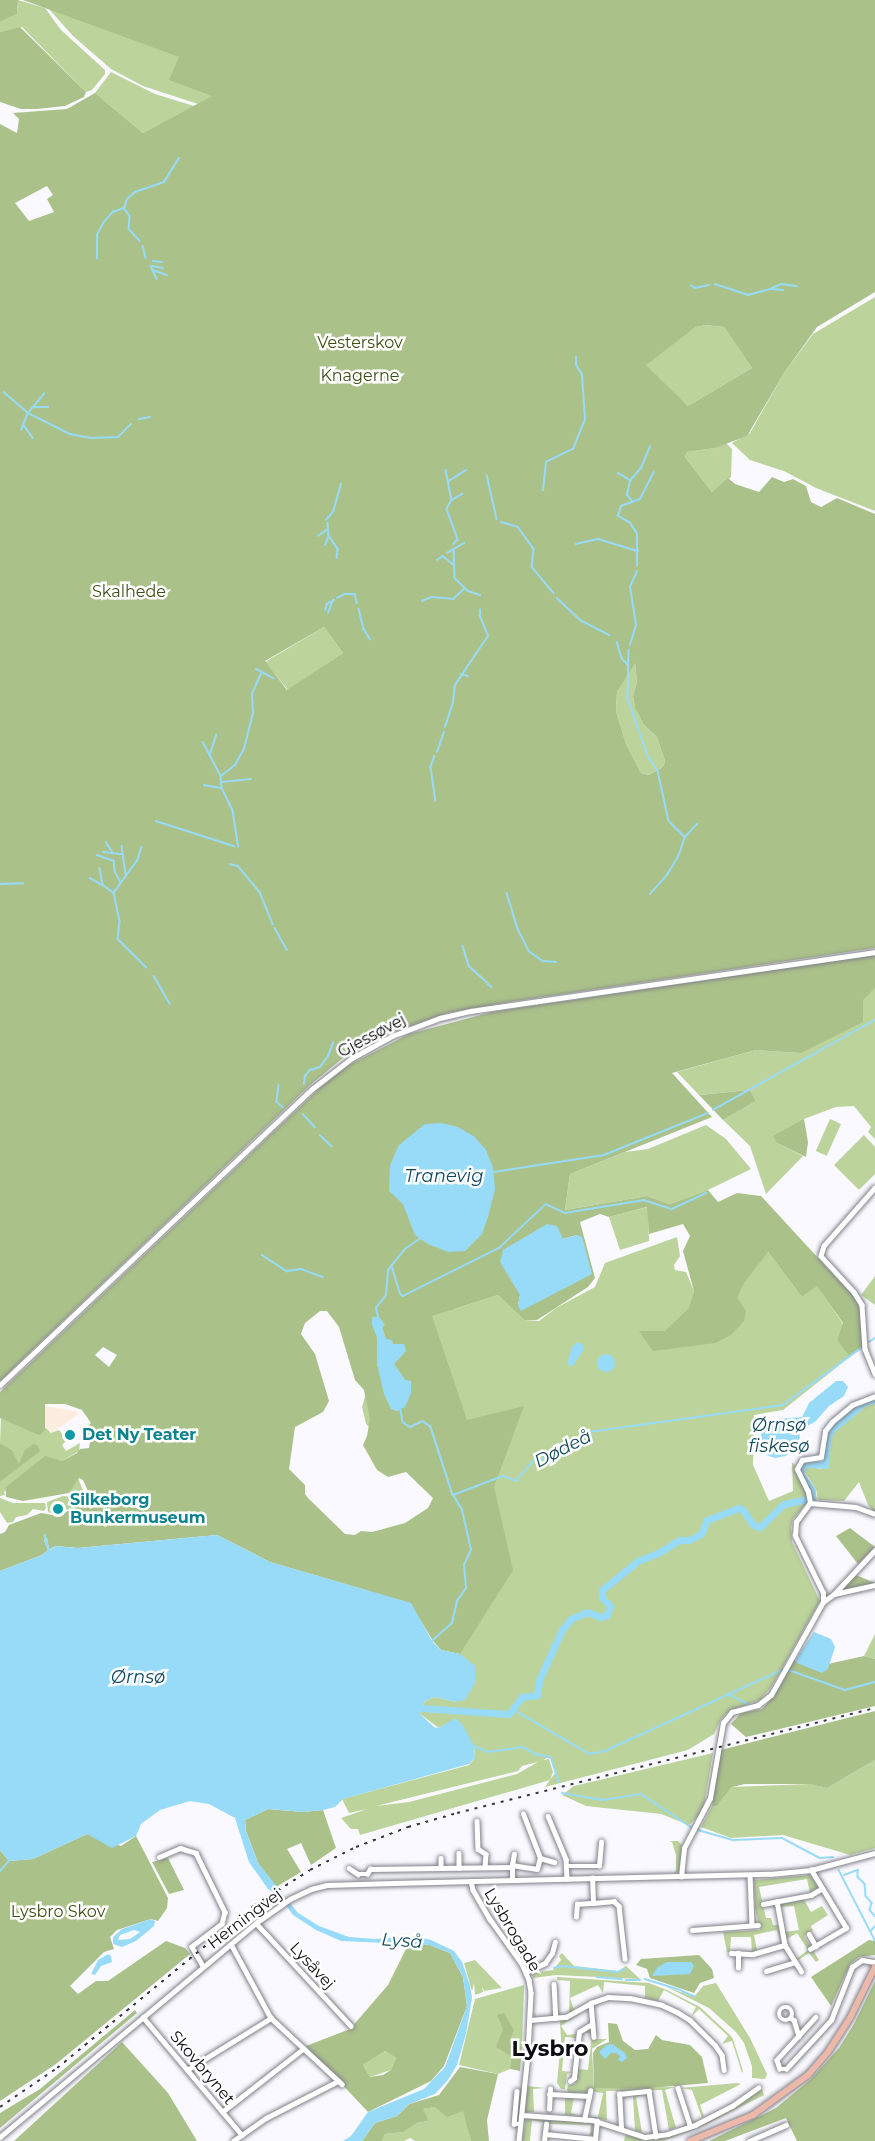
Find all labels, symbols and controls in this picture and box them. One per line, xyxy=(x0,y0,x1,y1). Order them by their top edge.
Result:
park label: Vesterskov xyxy=(317,333,403,353)
park label: Knagerne xyxy=(321,366,399,386)
park label: Skalhede xyxy=(92,582,166,602)
street label: Gjessøvej xyxy=(335,1010,409,1062)
water label: Tranevig xyxy=(404,1165,484,1187)
water label: Ørnsø fiskesø xyxy=(749,1415,809,1458)
place label: Det Ny Teater xyxy=(82,1425,196,1445)
water label: Dødeå xyxy=(531,1425,595,1473)
marker: Det Ny Teater xyxy=(63,1428,77,1442)
place label: Silkeborg Bunkermuseum xyxy=(70,1490,205,1528)
marker: Silkeborg Bunkermuseum xyxy=(51,1502,65,1516)
water label: Ørnsø xyxy=(111,1666,165,1688)
street label: Herningvej xyxy=(204,1885,286,1953)
street label: Lysbrogade xyxy=(480,1885,544,1975)
park label: Lysbro Skov xyxy=(11,1902,105,1922)
water label: Lyså xyxy=(381,1929,423,1953)
street label: Lysåvej xyxy=(285,1938,339,1994)
street label: Skovbrynet xyxy=(166,2027,238,2109)
district label: Lysbro xyxy=(512,2036,588,2062)

